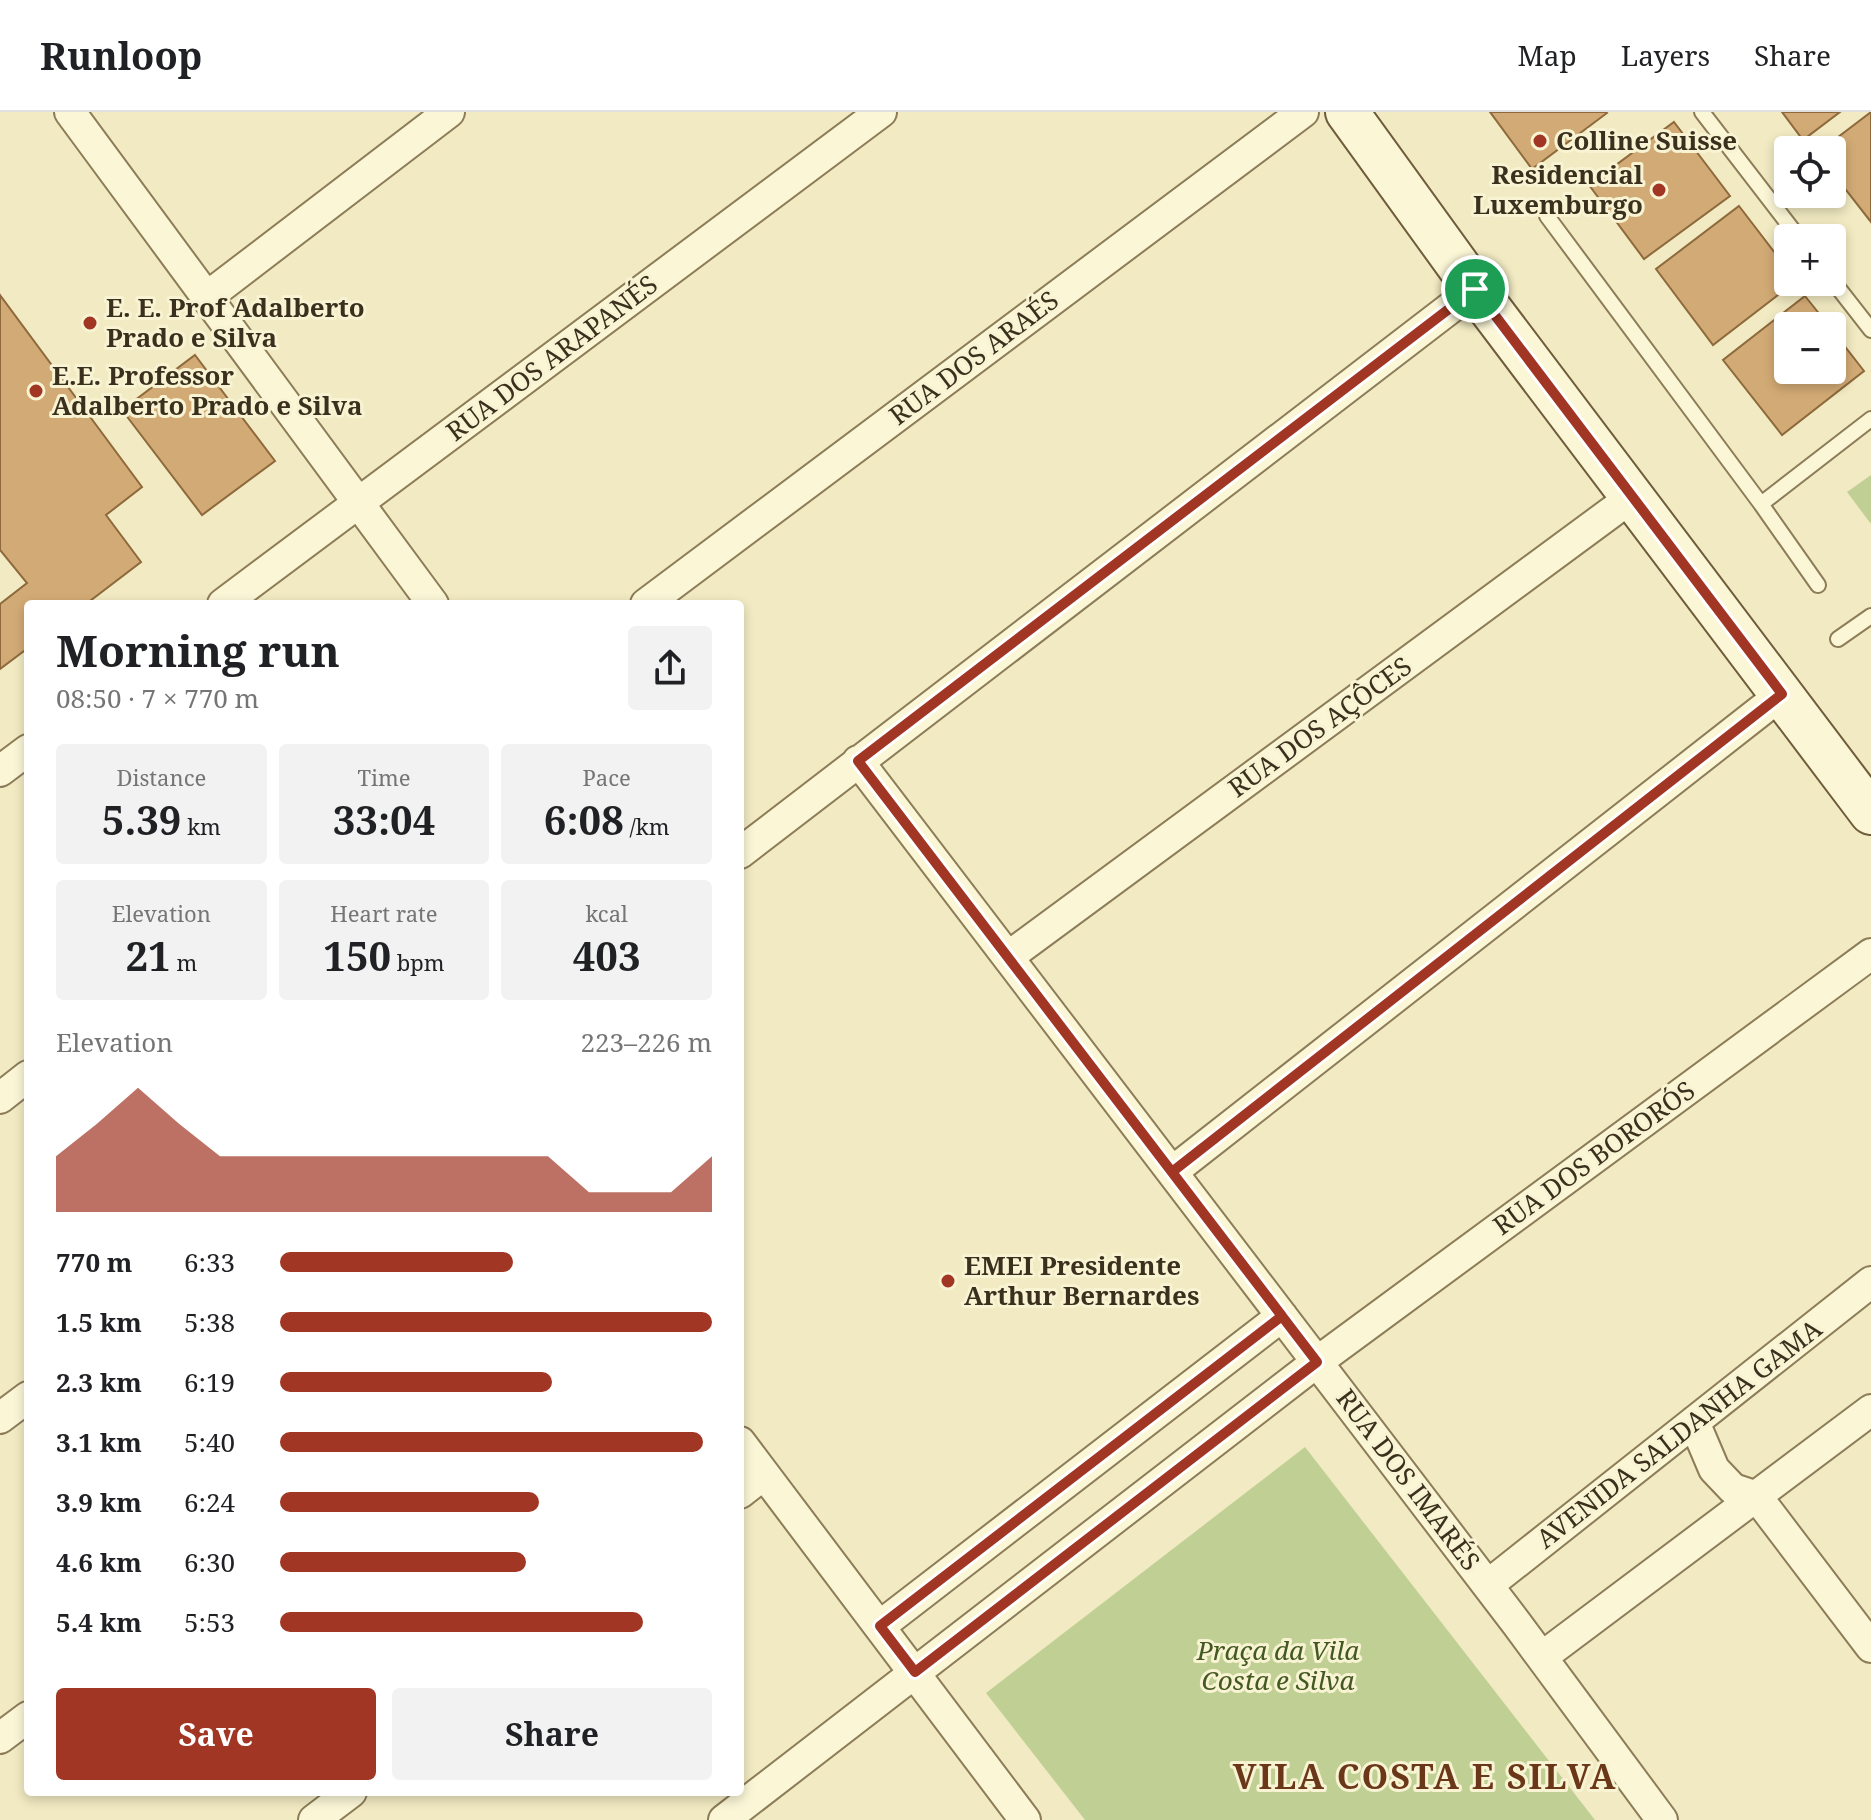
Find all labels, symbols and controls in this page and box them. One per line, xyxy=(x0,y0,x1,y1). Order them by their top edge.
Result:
text: Runloop xyxy=(40,29,202,81)
text: Map xyxy=(1518,36,1577,74)
text: Layers xyxy=(1621,36,1710,74)
text: Share xyxy=(1754,36,1831,74)
place label: Colline Suisse xyxy=(1556,122,1737,158)
marker: Colline Suisse xyxy=(1531,132,1549,150)
map controls xyxy=(1774,136,1846,384)
button: locate xyxy=(1774,136,1846,208)
place label: Residencial Luxemburgo xyxy=(1473,156,1643,222)
marker: Residencial Luxemburgo xyxy=(1650,181,1668,199)
button: + xyxy=(1774,224,1846,296)
pin xyxy=(1441,255,1509,323)
street label: RUA DOS ARAPANÉS xyxy=(438,266,664,449)
icon: arrive xyxy=(1453,267,1497,311)
street label: RUA DOS ARAÉS xyxy=(881,282,1065,433)
place label: E. E. Prof Adalberto Prado e Silva xyxy=(106,289,365,355)
button: − xyxy=(1774,312,1846,384)
marker: E. E. Prof Adalberto Prado e Silva xyxy=(81,314,99,332)
place label: E.E. Professor Adalberto Prado e Silva xyxy=(52,357,363,423)
marker: E.E. Professor Adalberto Prado e Silva xyxy=(27,382,45,400)
text: Morning run xyxy=(56,620,340,680)
button: share xyxy=(628,626,712,710)
street label: RUA DOS AÇÔCES xyxy=(1220,647,1418,805)
text: 08:50 · 7 × 770 m xyxy=(56,680,259,716)
text: Distance xyxy=(116,762,206,792)
text: Time xyxy=(357,762,411,792)
text: Pace xyxy=(583,762,631,792)
text: 5.39 xyxy=(102,792,181,847)
text: 33:04 xyxy=(333,792,435,847)
text: 6:08 xyxy=(544,792,624,847)
text: km xyxy=(181,811,221,841)
text: /km xyxy=(624,811,670,841)
text: Elevation xyxy=(112,898,211,928)
text: Heart rate xyxy=(330,898,438,928)
text: kcal xyxy=(585,898,628,928)
text: 21 xyxy=(125,928,171,983)
text: 150 xyxy=(323,928,391,983)
text: 403 xyxy=(573,928,641,983)
text: m xyxy=(171,947,197,977)
text: bpm xyxy=(391,947,445,977)
text: Elevation xyxy=(56,1024,173,1060)
text: 223–226 m xyxy=(580,1024,712,1060)
street label: RUA DOS BORORÓS xyxy=(1485,1072,1702,1243)
text: 770 m xyxy=(56,1244,132,1280)
text: 6:33 xyxy=(184,1244,235,1280)
place label: EMEI Presidente Arthur Bernardes xyxy=(964,1247,1199,1313)
marker: EMEI Presidente Arthur Bernardes xyxy=(939,1272,957,1290)
text: 1.5 km xyxy=(56,1304,142,1340)
text: 5:38 xyxy=(184,1304,235,1340)
street label: AVENIDA SALDANHA GAMA xyxy=(1528,1310,1829,1556)
text: 2.3 km xyxy=(56,1364,142,1400)
text: 6:19 xyxy=(184,1364,235,1400)
street label: RUA DOS IMARÉS xyxy=(1329,1381,1489,1578)
text: 3.1 km xyxy=(56,1424,142,1460)
text: 5:40 xyxy=(184,1424,235,1460)
text: 3.9 km xyxy=(56,1484,142,1520)
text: 6:24 xyxy=(184,1484,235,1520)
text: 4.6 km xyxy=(56,1544,142,1580)
text: 6:30 xyxy=(184,1544,235,1580)
text: 5.4 km xyxy=(56,1604,142,1640)
text: 5:53 xyxy=(184,1604,235,1640)
park label: Praça da Vila Costa e Silva xyxy=(1196,1632,1359,1698)
button: Save xyxy=(56,1688,376,1780)
button: Share xyxy=(392,1688,712,1780)
district label: VILA COSTA E SILVA xyxy=(1233,1753,1617,1799)

